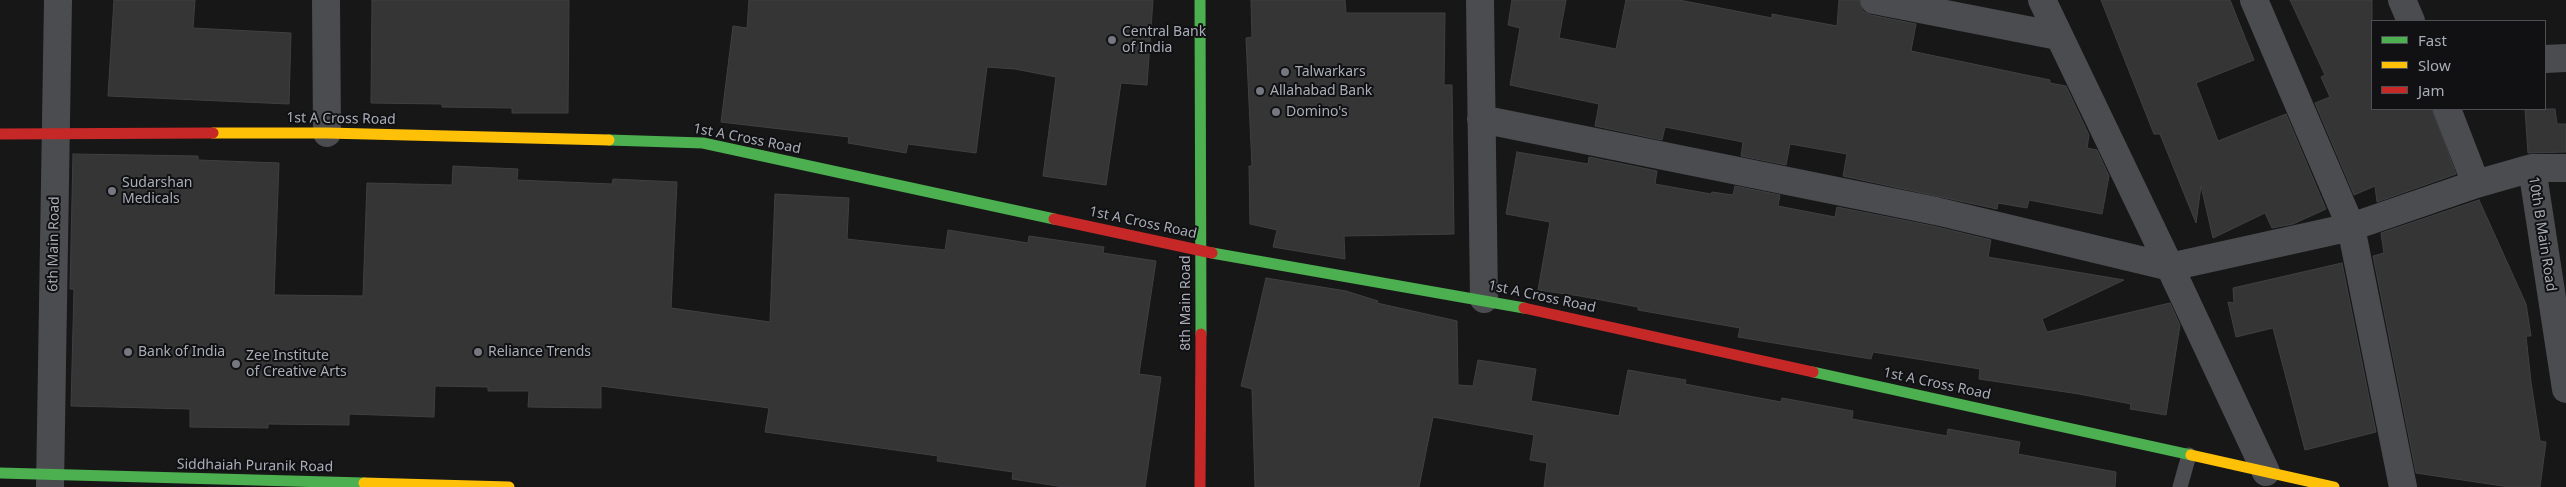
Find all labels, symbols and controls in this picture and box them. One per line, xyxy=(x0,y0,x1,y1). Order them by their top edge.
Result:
legend xyxy=(2371,20,2546,110)
place label: Central Bank of India xyxy=(1122,24,1206,56)
text: Fast xyxy=(2418,30,2447,50)
marker: Central Bank of India xyxy=(1106,34,1118,46)
text: Slow xyxy=(2418,55,2451,75)
place label: Talwarkars xyxy=(1295,64,1366,80)
marker: Talwarkars xyxy=(1279,66,1291,78)
text: Jam xyxy=(2418,80,2445,100)
place label: Allahabad Bank xyxy=(1270,83,1372,99)
marker: Allahabad Bank xyxy=(1254,85,1266,97)
place label: Domino's xyxy=(1286,104,1348,120)
marker: Domino's xyxy=(1270,106,1282,118)
street label: 1st A Cross Road xyxy=(286,110,396,128)
street label: 1st A Cross Road xyxy=(692,120,802,158)
place label: Sudarshan Medicals xyxy=(122,175,192,208)
street label: 10th B Main Road xyxy=(2525,175,2559,293)
marker: Sudarshan Medicals xyxy=(106,185,118,197)
street label: 6th Main Road xyxy=(45,196,63,292)
street label: 1st A Cross Road xyxy=(1088,203,1198,243)
street label: 8th Main Road xyxy=(1178,255,1194,351)
street label: 1st A Cross Road xyxy=(1487,277,1597,317)
place label: Bank of India xyxy=(138,344,225,360)
place label: Reliance Trends xyxy=(488,344,591,360)
marker: Bank of India xyxy=(122,346,134,358)
marker: Reliance Trends xyxy=(472,346,484,358)
place label: Zee Institute of Creative Arts xyxy=(246,348,347,381)
marker: Zee Institute of Creative Arts xyxy=(230,358,242,370)
street label: 1st A Cross Road xyxy=(1882,364,1992,404)
street label: Siddhaiah Puranik Road xyxy=(177,456,333,476)

